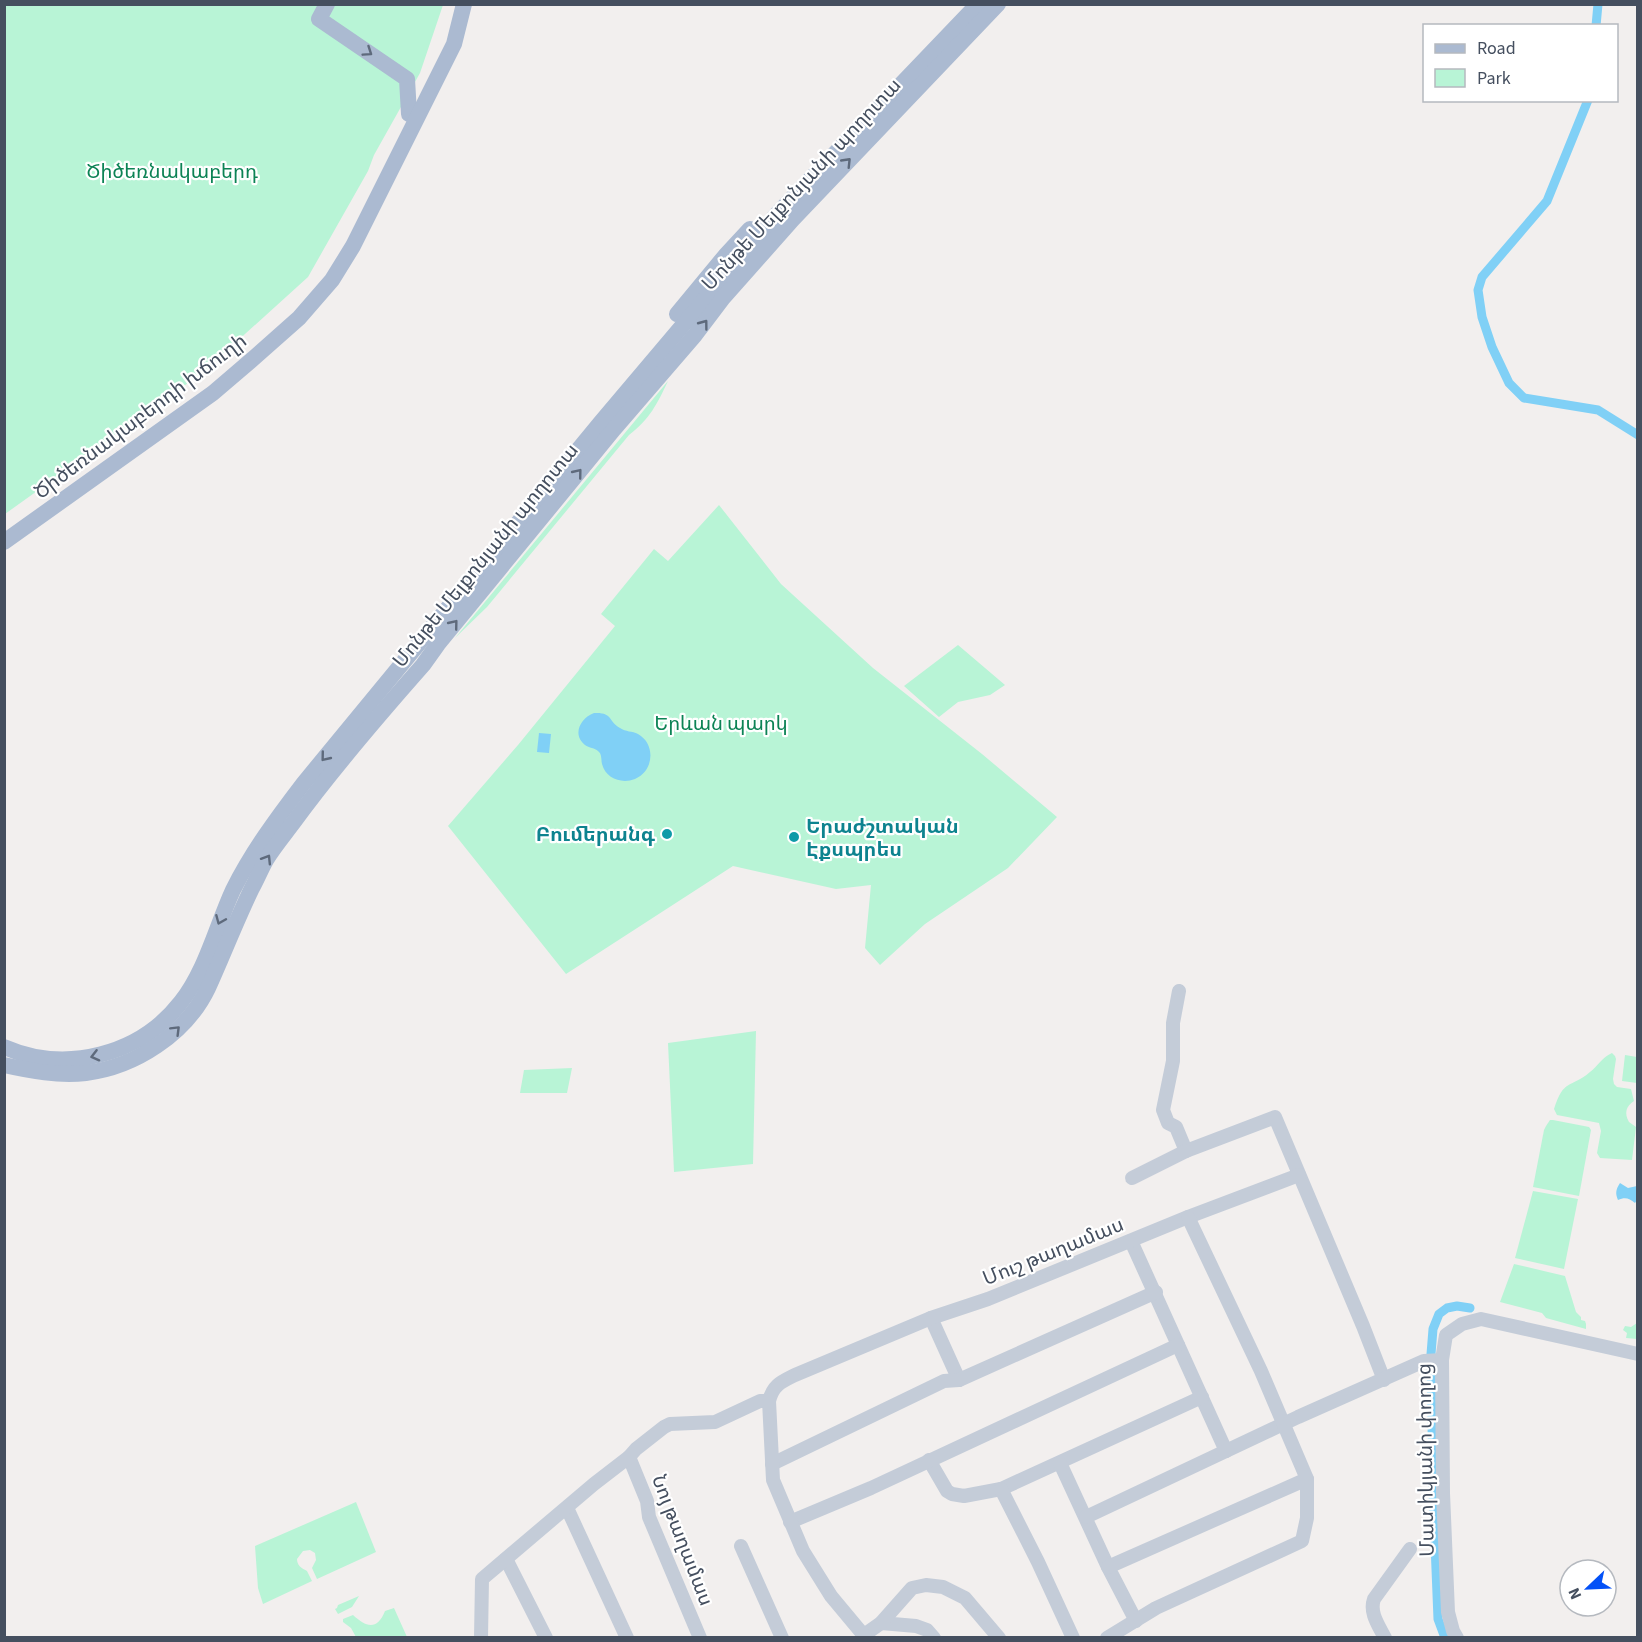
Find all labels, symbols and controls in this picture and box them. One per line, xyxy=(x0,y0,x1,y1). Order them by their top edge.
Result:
legend xyxy=(1423,24,1618,102)
text: Road xyxy=(1477,36,1516,61)
one-way arrow xyxy=(361,45,372,56)
text: Park xyxy=(1477,66,1511,91)
street label: Մոնթե Մելքոնյանի պողոտա xyxy=(696,72,908,297)
park label: Ծիծեռնակաբերդ xyxy=(86,158,258,186)
one-way arrow xyxy=(839,159,850,170)
one-way arrow xyxy=(696,320,707,331)
street label: Ծիծեռնակաբերդի խճուղի xyxy=(28,327,253,506)
street label: Մոնթե Մելքոնյանի պողոտա xyxy=(386,437,585,674)
one-way arrow xyxy=(571,469,582,480)
one-way arrow xyxy=(447,620,458,631)
park label: Երևան պարկ xyxy=(654,710,788,738)
one-way arrow xyxy=(321,750,332,761)
place label: Երաժշտական Էքսպրես xyxy=(806,813,959,864)
place label: Բումերանգ xyxy=(536,821,656,849)
marker: Բումերանգ xyxy=(660,827,674,841)
marker: Երաժշտական Էքսպրես xyxy=(787,830,801,844)
one-way arrow xyxy=(260,855,271,866)
one-way arrow xyxy=(215,914,227,925)
one-way arrow xyxy=(168,1026,179,1037)
one-way arrow xyxy=(90,1048,100,1061)
street label: Մուշ թաղամաս xyxy=(979,1211,1128,1293)
street label: Մատիկյանի փողոց xyxy=(1410,1363,1442,1557)
street label: Նոյ թաղամաս xyxy=(644,1471,720,1610)
north arrow xyxy=(1558,1558,1618,1618)
text: N xyxy=(1563,1584,1587,1603)

